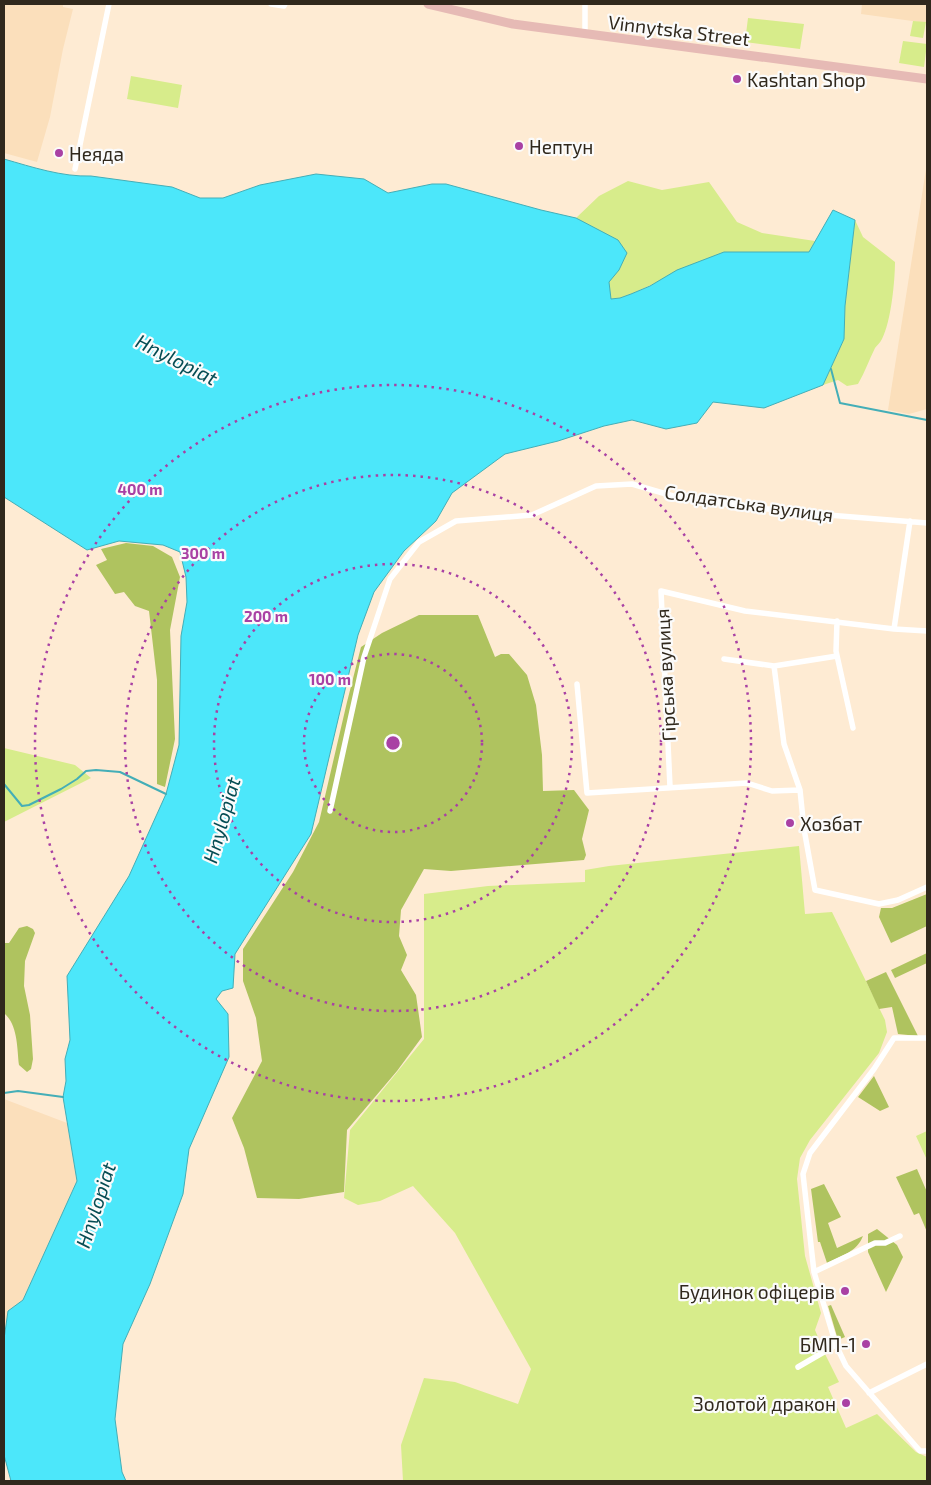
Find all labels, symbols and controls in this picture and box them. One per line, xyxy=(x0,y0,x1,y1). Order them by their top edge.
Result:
street label: Vinnytska Street xyxy=(607,10,751,50)
place label: Kashtan Shop xyxy=(747,68,866,91)
marker: Kashtan Shop xyxy=(731,73,743,85)
place label: Нептун xyxy=(529,135,593,159)
marker: Нептун xyxy=(513,140,525,152)
place label: Неяда xyxy=(69,142,124,165)
marker: Неяда xyxy=(53,147,65,159)
water label: Hnylopiat xyxy=(132,328,222,391)
text: 400 m xyxy=(118,480,162,498)
street label: Солдатська вулиця xyxy=(663,480,835,527)
text: 300 m xyxy=(181,544,225,562)
text: 200 m xyxy=(244,607,288,625)
street label: Гірська вулиця xyxy=(650,608,681,742)
text: 100 m xyxy=(309,670,351,688)
centre of rings xyxy=(384,734,402,752)
water label: Hnylopiat xyxy=(197,774,246,866)
place label: Хозбат xyxy=(800,812,862,835)
marker: Хозбат xyxy=(784,817,796,829)
water label: Hnylopiat xyxy=(70,1159,121,1251)
place label: Будинок офіцерів xyxy=(679,1280,835,1304)
marker: Будинок офіцерів xyxy=(839,1285,851,1297)
place label: БМП-1 xyxy=(800,1333,856,1356)
marker: БМП-1 xyxy=(860,1338,872,1350)
place label: Золотой дракон xyxy=(693,1392,836,1415)
marker: Золотой дракон xyxy=(840,1397,852,1409)

